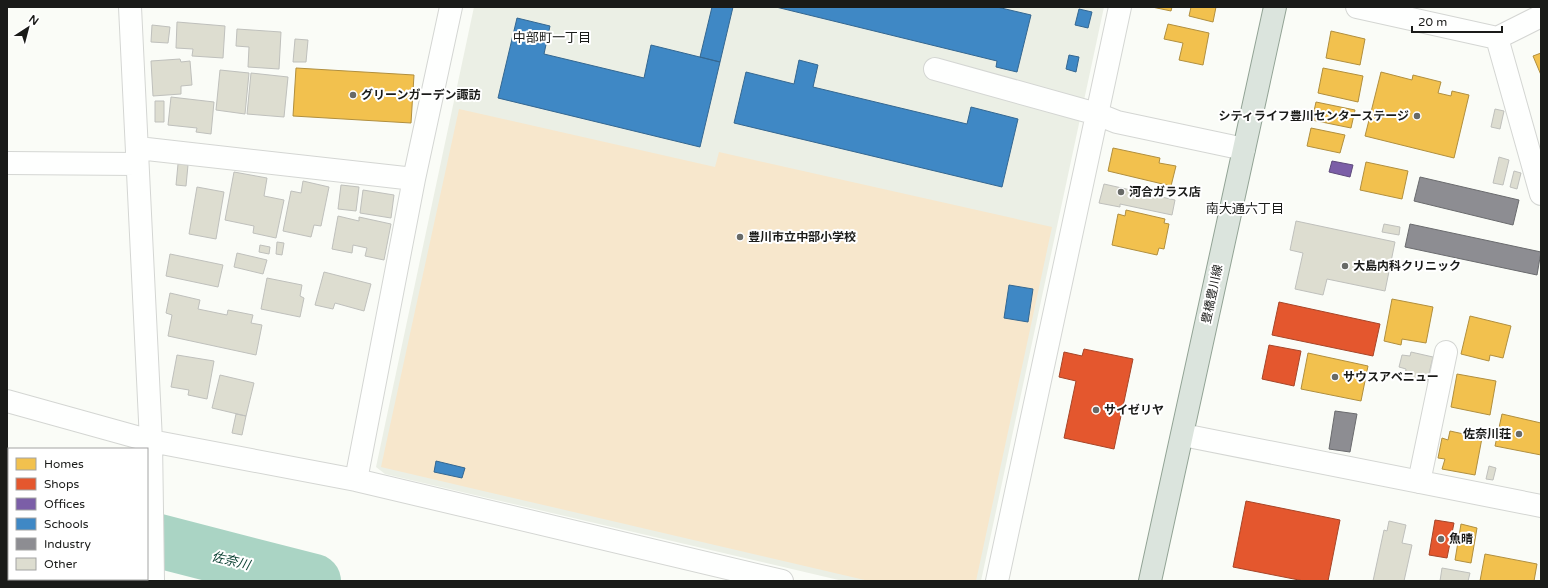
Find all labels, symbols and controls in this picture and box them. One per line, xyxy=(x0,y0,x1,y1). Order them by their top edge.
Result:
north arrow xyxy=(8,8,48,48)
scale bar xyxy=(1412,8,1502,34)
text: N xyxy=(26,12,41,28)
text: 20 m xyxy=(1418,15,1447,29)
district label: 中部町一丁目 xyxy=(513,30,591,46)
place label: グリーンガーデン諏訪 xyxy=(361,88,480,102)
marker: グリーンガーデン諏訪 xyxy=(348,90,358,100)
place label: シティライフ豊川センターステージ xyxy=(1219,109,1409,123)
marker: シティライフ豊川センターステージ xyxy=(1412,111,1422,121)
place label: 河合ガラス店 xyxy=(1129,185,1201,199)
marker: 河合ガラス店 xyxy=(1116,187,1126,197)
district label: 南大通六丁目 xyxy=(1206,201,1284,217)
place label: 豊川市立中部小学校 xyxy=(748,230,856,244)
marker: 豊川市立中部小学校 xyxy=(735,232,745,242)
place label: 大島内科クリニック xyxy=(1353,259,1461,273)
marker: 大島内科クリニック xyxy=(1340,261,1350,271)
street label: 豊橋豊川線 xyxy=(1199,263,1225,325)
place label: サウスアベニュー xyxy=(1343,370,1439,384)
marker: サウスアベニュー xyxy=(1330,372,1340,382)
place label: サイゼリヤ xyxy=(1104,403,1164,417)
marker: サイゼリヤ xyxy=(1091,405,1101,415)
place label: 佐奈川荘 xyxy=(1463,427,1511,441)
marker: 佐奈川荘 xyxy=(1514,429,1524,439)
legend xyxy=(8,448,148,580)
text: Homes xyxy=(44,457,84,471)
text: Shops xyxy=(44,477,79,491)
text: Offices xyxy=(44,497,85,511)
text: Schools xyxy=(44,517,89,531)
place label: 魚晴 xyxy=(1449,532,1473,546)
marker: 魚晴 xyxy=(1436,534,1446,544)
text: Industry xyxy=(44,537,91,551)
water label: 佐奈川 xyxy=(210,548,254,574)
text: Other xyxy=(44,557,77,571)

